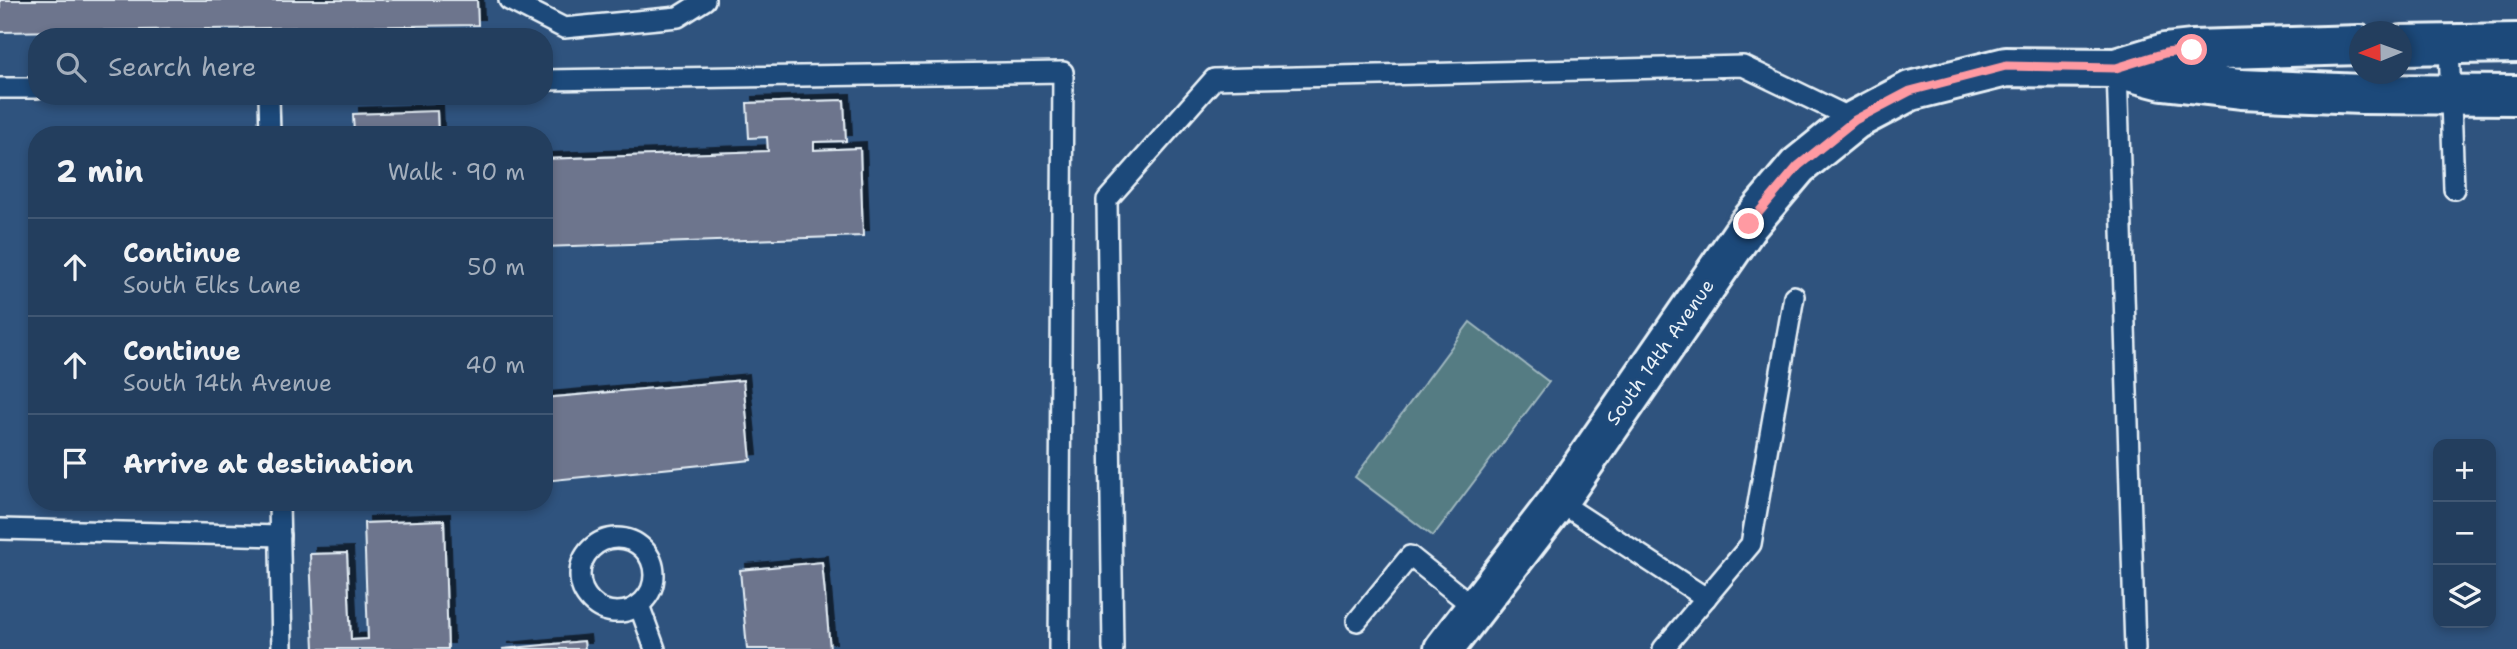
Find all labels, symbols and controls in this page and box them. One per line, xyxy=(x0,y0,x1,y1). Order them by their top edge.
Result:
north arrow xyxy=(2349,21,2412,84)
search box xyxy=(28,28,553,105)
route start xyxy=(2176,34,2207,65)
icon: search xyxy=(52,48,90,86)
text: Search here xyxy=(108,49,257,84)
text: 2 min xyxy=(56,151,143,192)
text: Walk · 90 m xyxy=(388,157,525,187)
route end xyxy=(1733,208,1764,239)
text: Continue xyxy=(123,235,241,270)
icon: ahead xyxy=(56,248,94,286)
text: 50 m xyxy=(467,252,525,282)
text: South Elks Lane xyxy=(123,270,301,300)
street label: South 14th Avenue xyxy=(1600,274,1720,430)
text: Continue xyxy=(123,333,241,368)
icon: ahead xyxy=(56,346,94,384)
text: 40 m xyxy=(465,350,525,380)
text: South 14th Avenue xyxy=(123,368,332,398)
map controls xyxy=(2433,439,2496,628)
button: + xyxy=(2433,439,2496,502)
icon: arrive xyxy=(56,444,94,482)
text: Arrive at destination xyxy=(123,446,413,481)
button: − xyxy=(2433,502,2496,565)
button: layers xyxy=(2433,565,2496,628)

